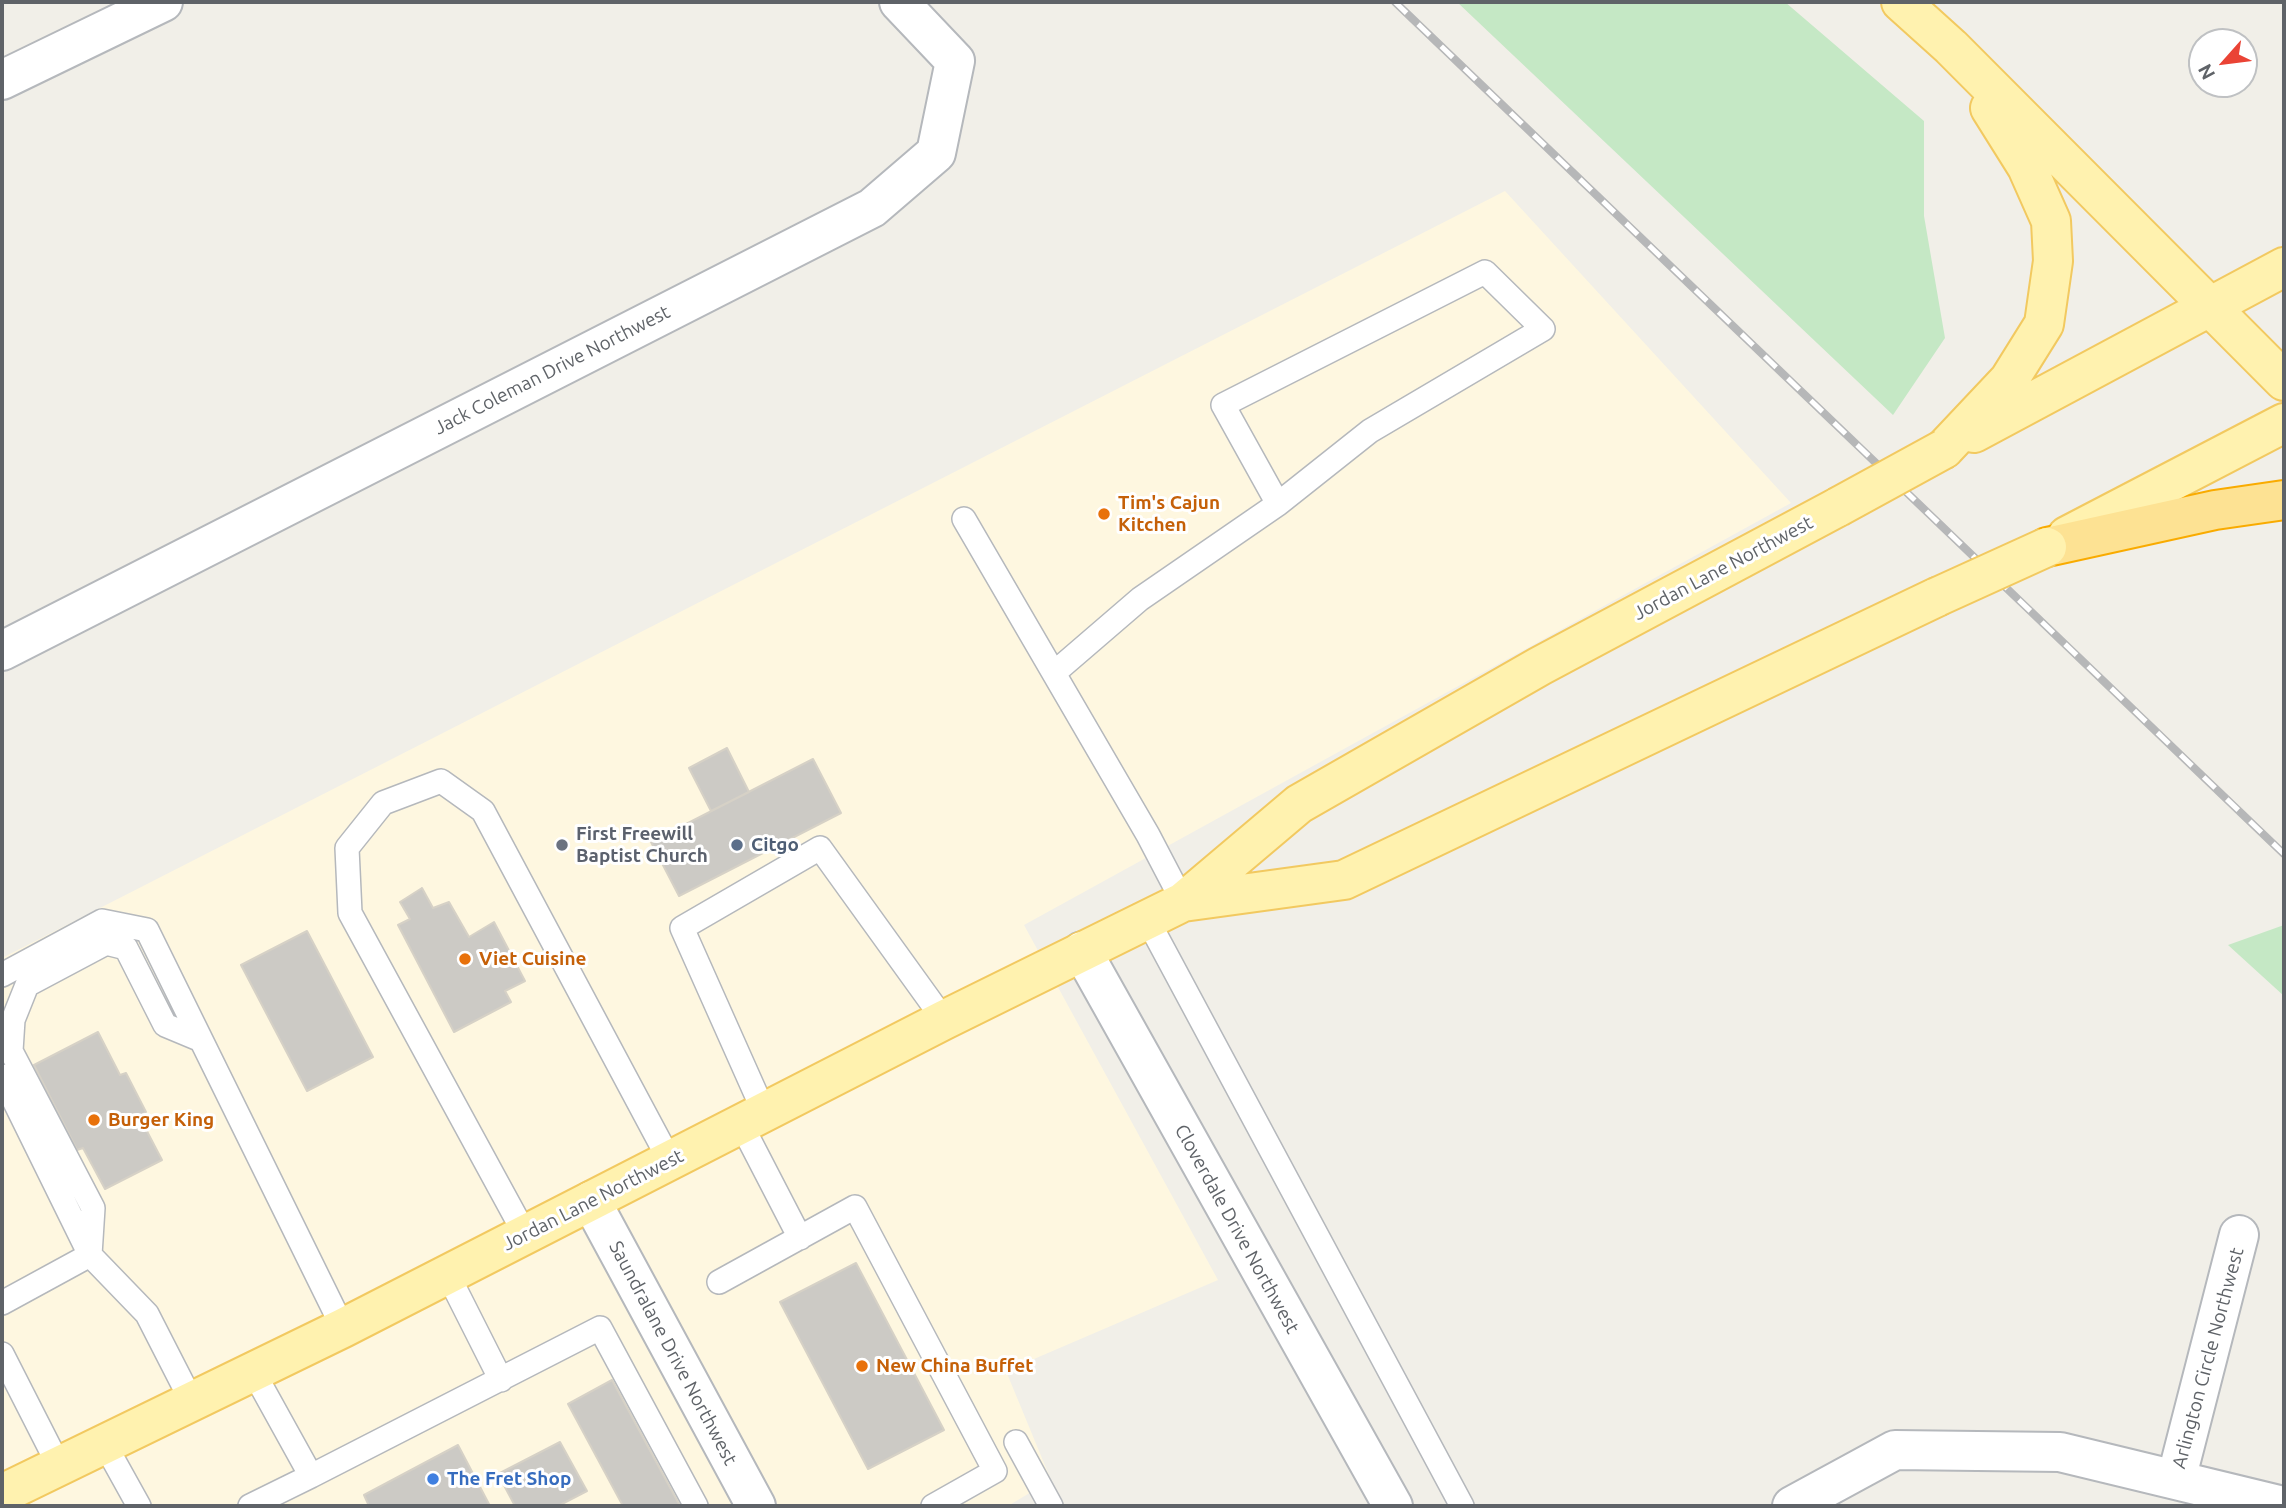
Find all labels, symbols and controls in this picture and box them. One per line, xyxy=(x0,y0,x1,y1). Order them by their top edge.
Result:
north arrow xyxy=(2188,28,2258,98)
text: N xyxy=(2193,60,2219,83)
street label: Jack Coleman Drive Northwest xyxy=(430,300,674,440)
place label: Tim's Cajun Kitchen xyxy=(1118,492,1220,536)
marker: Tim's Cajun Kitchen xyxy=(1096,506,1112,522)
street label: Jordan Lane Northwest xyxy=(1629,511,1817,625)
place label: First Freewill Baptist Church xyxy=(576,823,708,867)
place label: Citgo xyxy=(751,834,799,856)
marker: First Freewill Baptist Church xyxy=(554,837,570,853)
marker: Citgo xyxy=(729,837,745,853)
place label: Viet Cuisine xyxy=(479,948,586,970)
marker: Viet Cuisine xyxy=(457,951,473,967)
place label: Burger King xyxy=(108,1109,214,1131)
marker: Burger King xyxy=(86,1112,102,1128)
street label: Cloverdale Drive Northwest xyxy=(1170,1120,1304,1338)
street label: Jordan Lane Northwest xyxy=(499,1144,687,1256)
street label: Saundralane Drive Northwest xyxy=(604,1237,742,1469)
street label: Arlington Circle Northwest xyxy=(2168,1245,2248,1471)
place label: New China Buffet xyxy=(876,1355,1033,1377)
marker: New China Buffet xyxy=(854,1358,870,1374)
place label: The Fret Shop xyxy=(447,1468,571,1490)
marker: The Fret Shop xyxy=(425,1471,441,1487)

